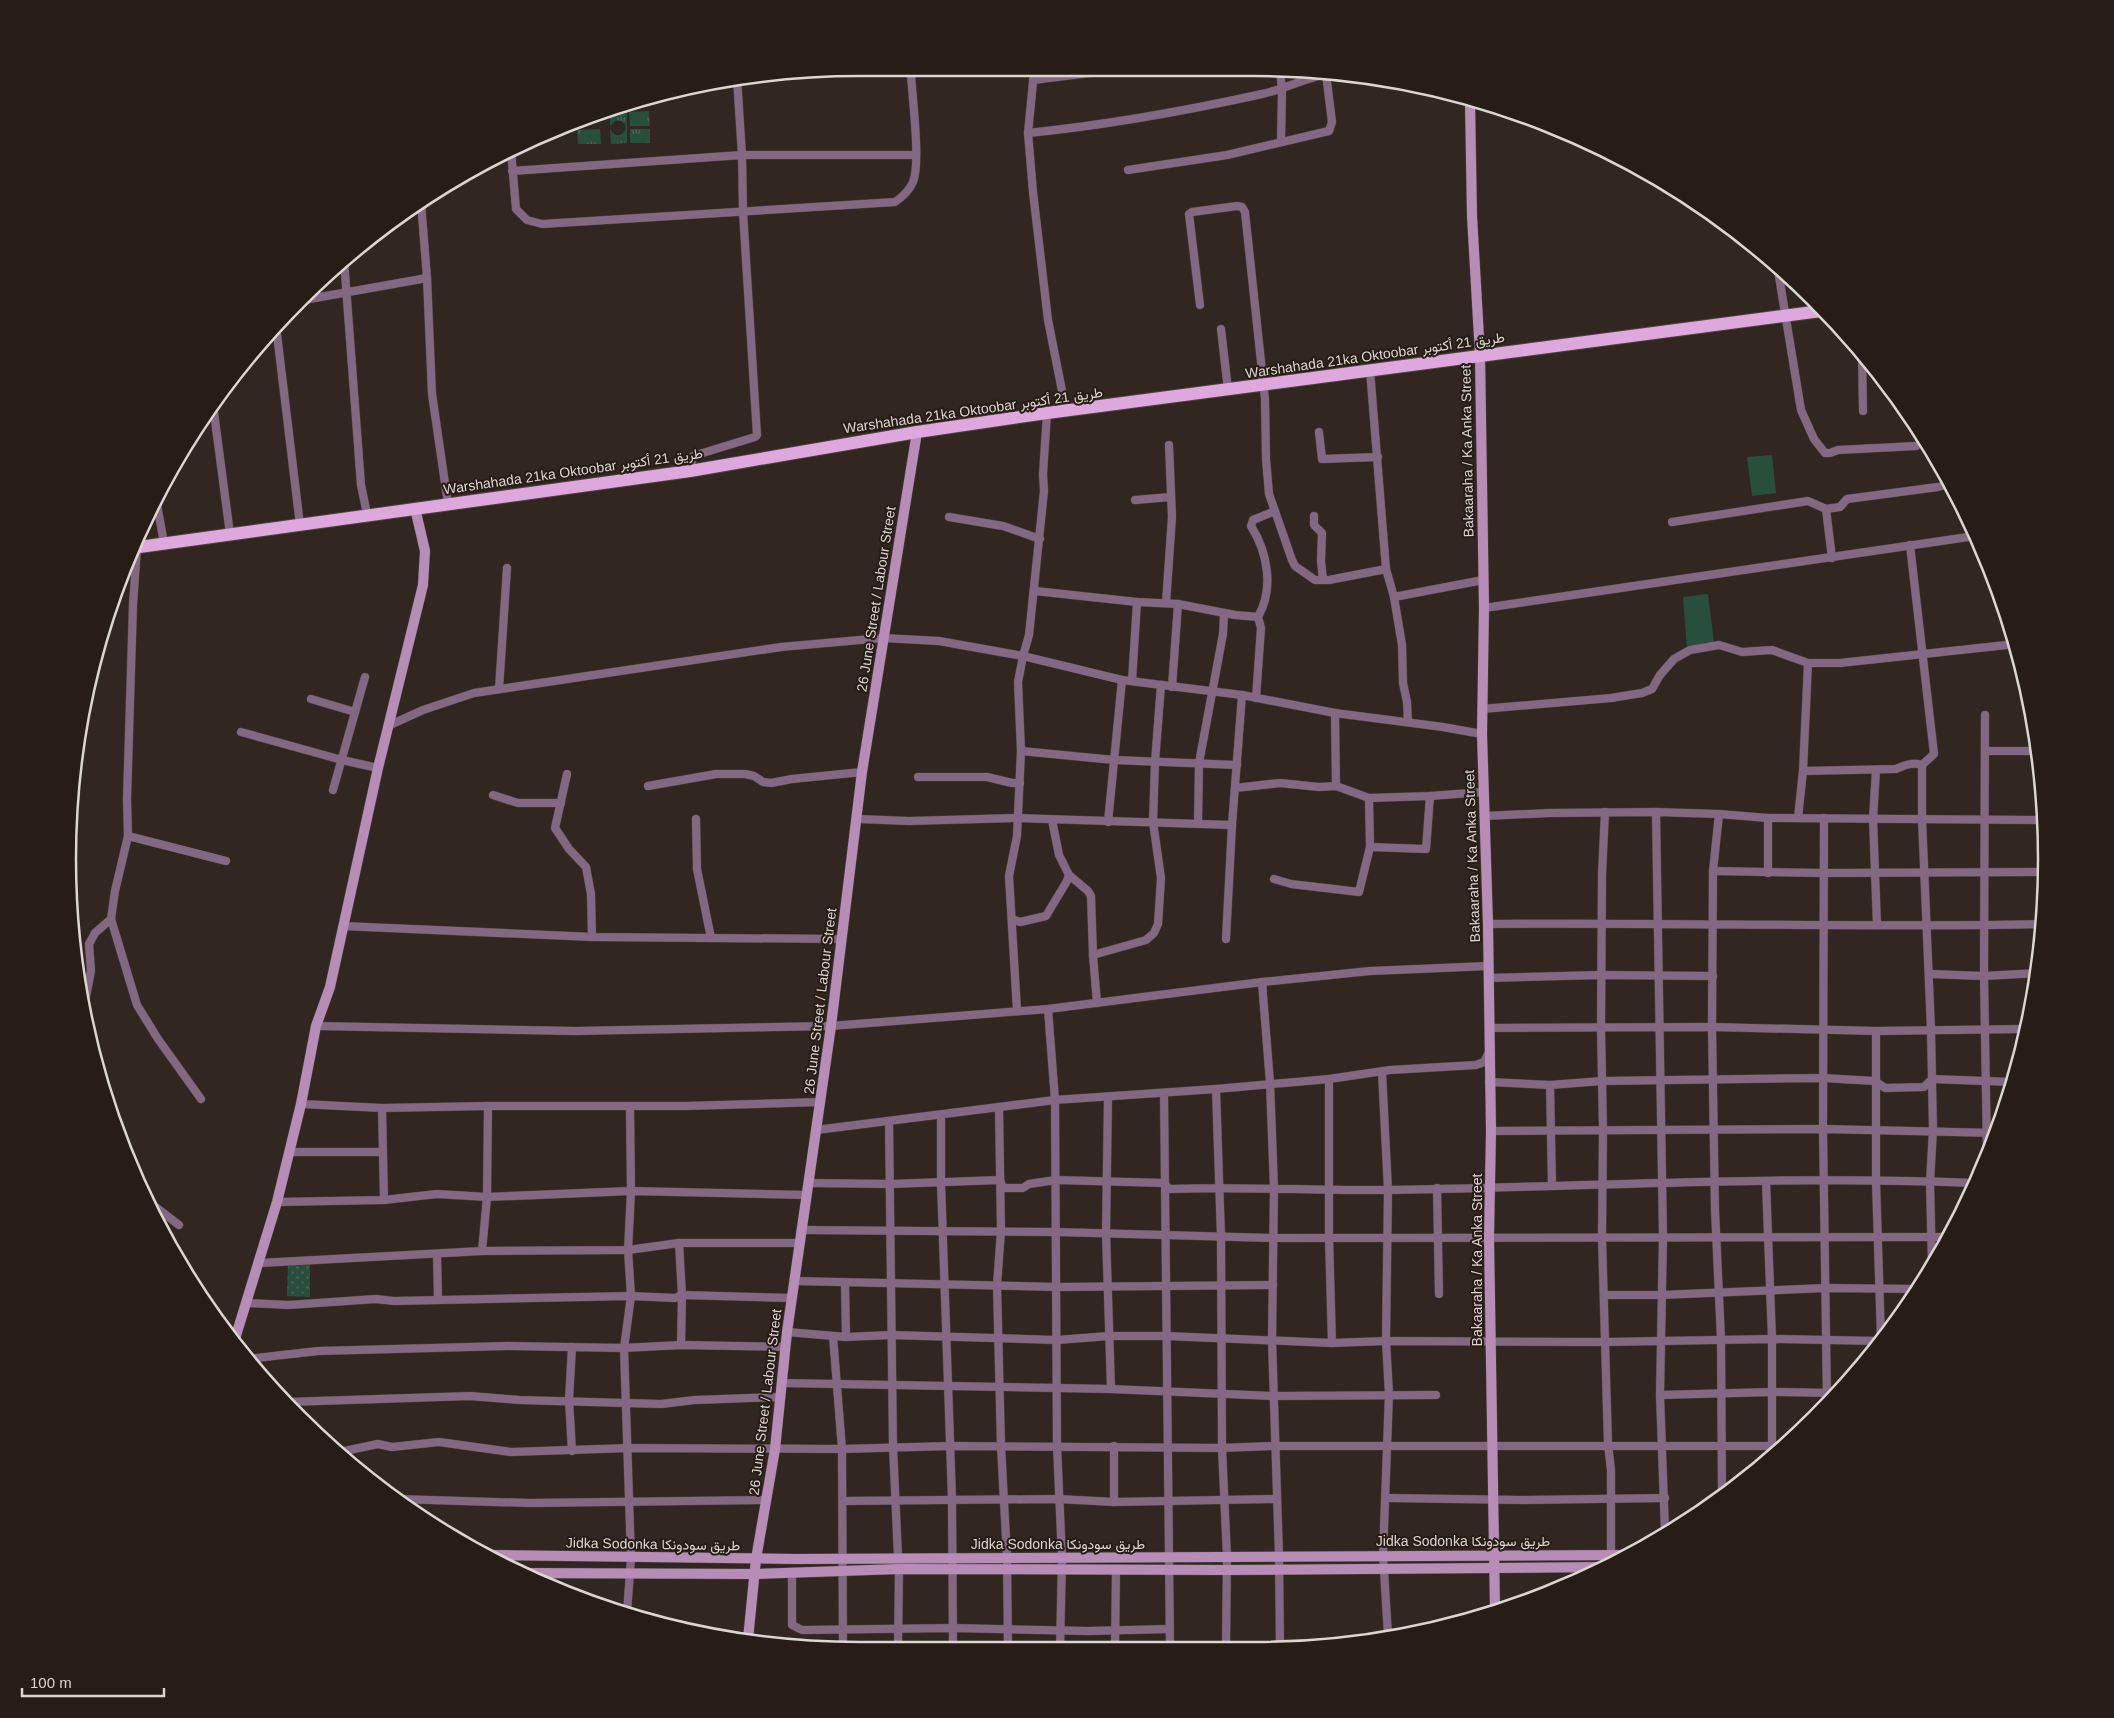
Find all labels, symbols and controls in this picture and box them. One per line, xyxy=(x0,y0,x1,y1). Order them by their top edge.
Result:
street label: Warshahada 21ka Oktoobar طريق 21 أكتوبر xyxy=(1244,329,1506,382)
street label: Bakaaraha / Ka Anka Street xyxy=(1457,364,1477,538)
street label: Warshahada 21ka Oktoobar طريق 21 أكتوبر xyxy=(842,384,1104,437)
street label: Warshahada 21ka Oktoobar طريق 21 أكتوبر xyxy=(442,445,704,498)
street label: 26 June Street / Labour Street xyxy=(853,505,899,693)
street label: Bakaaraha / Ka Anka Street xyxy=(1461,769,1483,943)
street label: 26 June Street / Labour Street xyxy=(801,907,839,1095)
street label: Bakaaraha / Ka Anka Street xyxy=(1469,1174,1485,1346)
street label: 26 June Street / Labour Street xyxy=(746,1308,784,1496)
street label: Jidka Sodonka طريق سودونكا xyxy=(1376,1533,1550,1550)
street label: Jidka Sodonka طريق سودونكا xyxy=(566,1534,740,1555)
street label: Jidka Sodonka طريق سودونكا xyxy=(971,1536,1145,1553)
scale bar xyxy=(22,1666,165,1698)
text: 100 m xyxy=(30,1674,72,1691)

